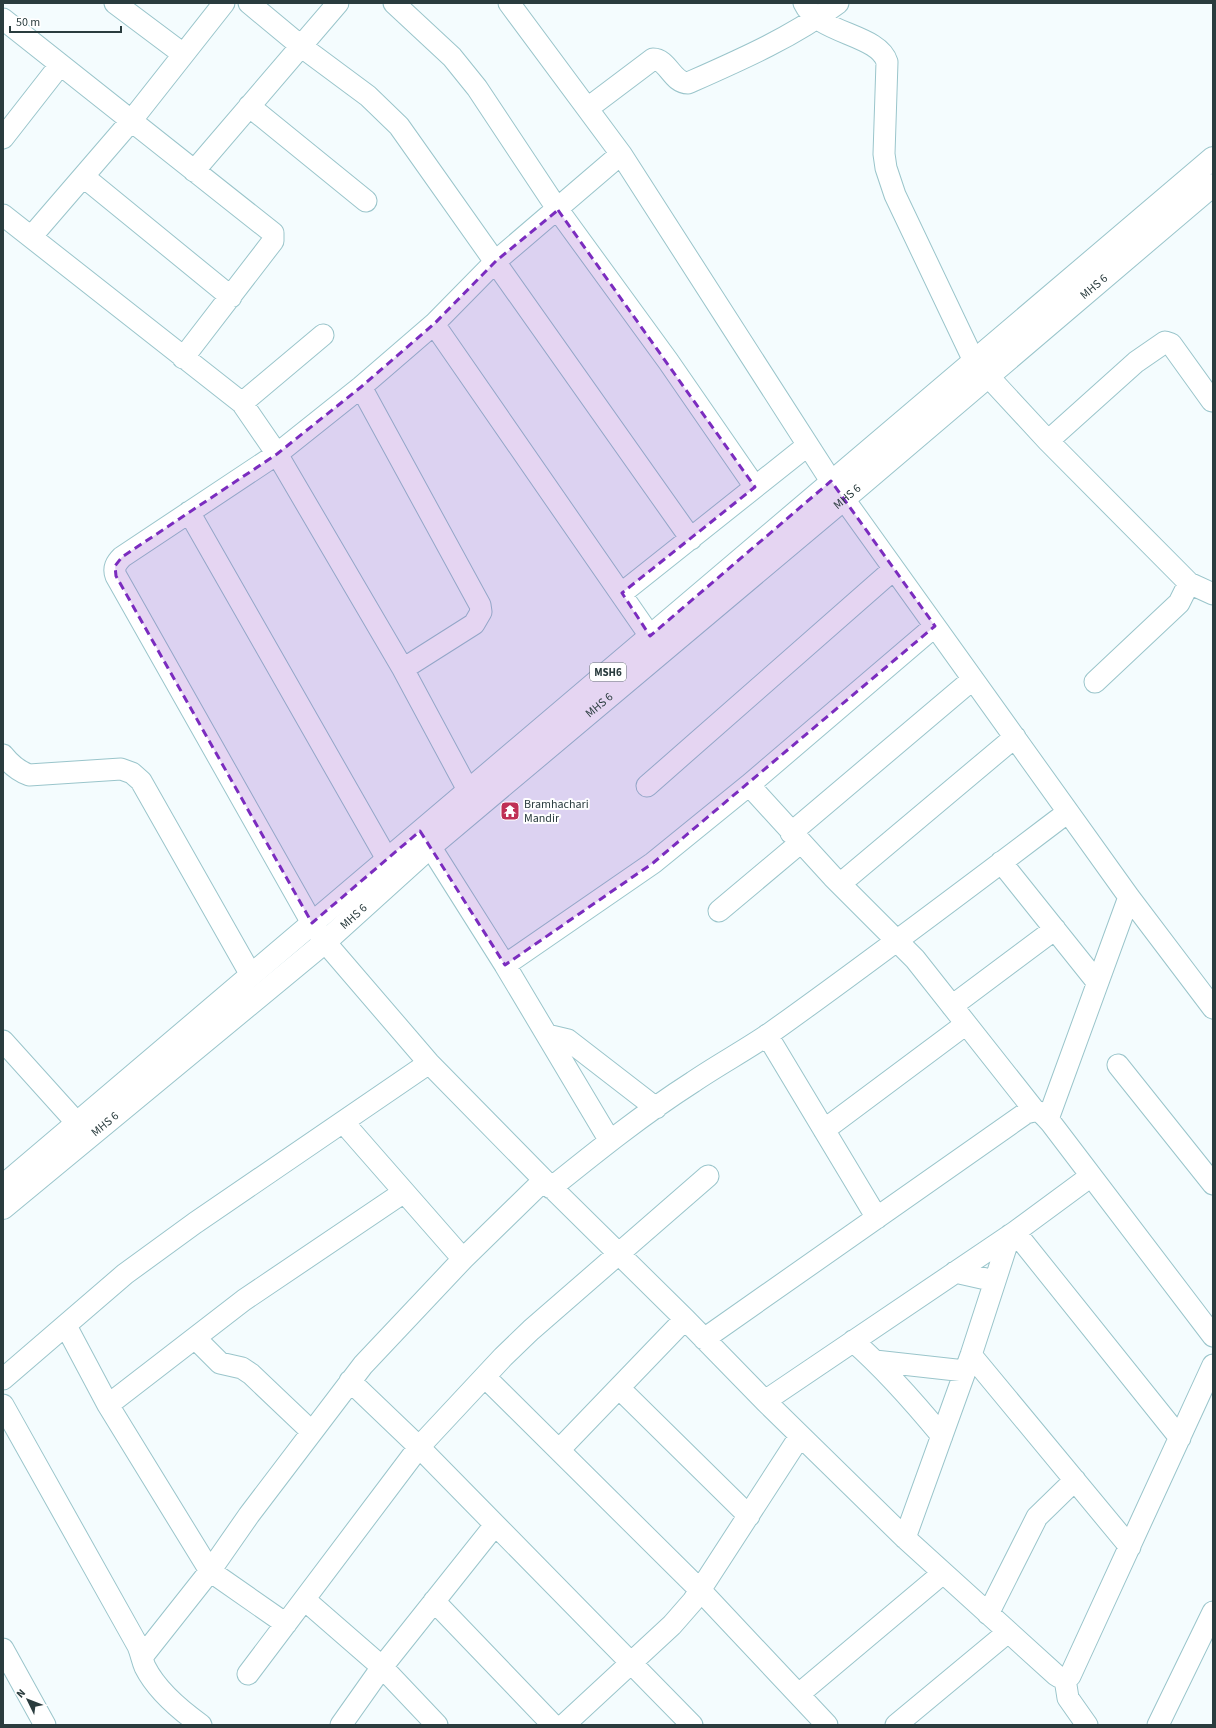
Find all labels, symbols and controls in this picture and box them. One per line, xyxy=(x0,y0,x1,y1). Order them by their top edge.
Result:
scale bar xyxy=(10,8,121,34)
text: 50 m xyxy=(16,14,40,31)
street label: MHS 6 xyxy=(1076,270,1111,303)
street label: MHS 6 xyxy=(830,480,864,513)
road number: MSH6 xyxy=(590,663,626,681)
street label: MHS 6 xyxy=(582,688,616,722)
place label: Bramhachari Mandir xyxy=(524,796,589,827)
temple icon: Bramhachari Mandir xyxy=(499,800,521,822)
street label: MHS 6 xyxy=(336,899,371,933)
street label: MHS 6 xyxy=(87,1107,122,1140)
north arrow xyxy=(8,1680,48,1720)
text: N xyxy=(13,1686,29,1701)

